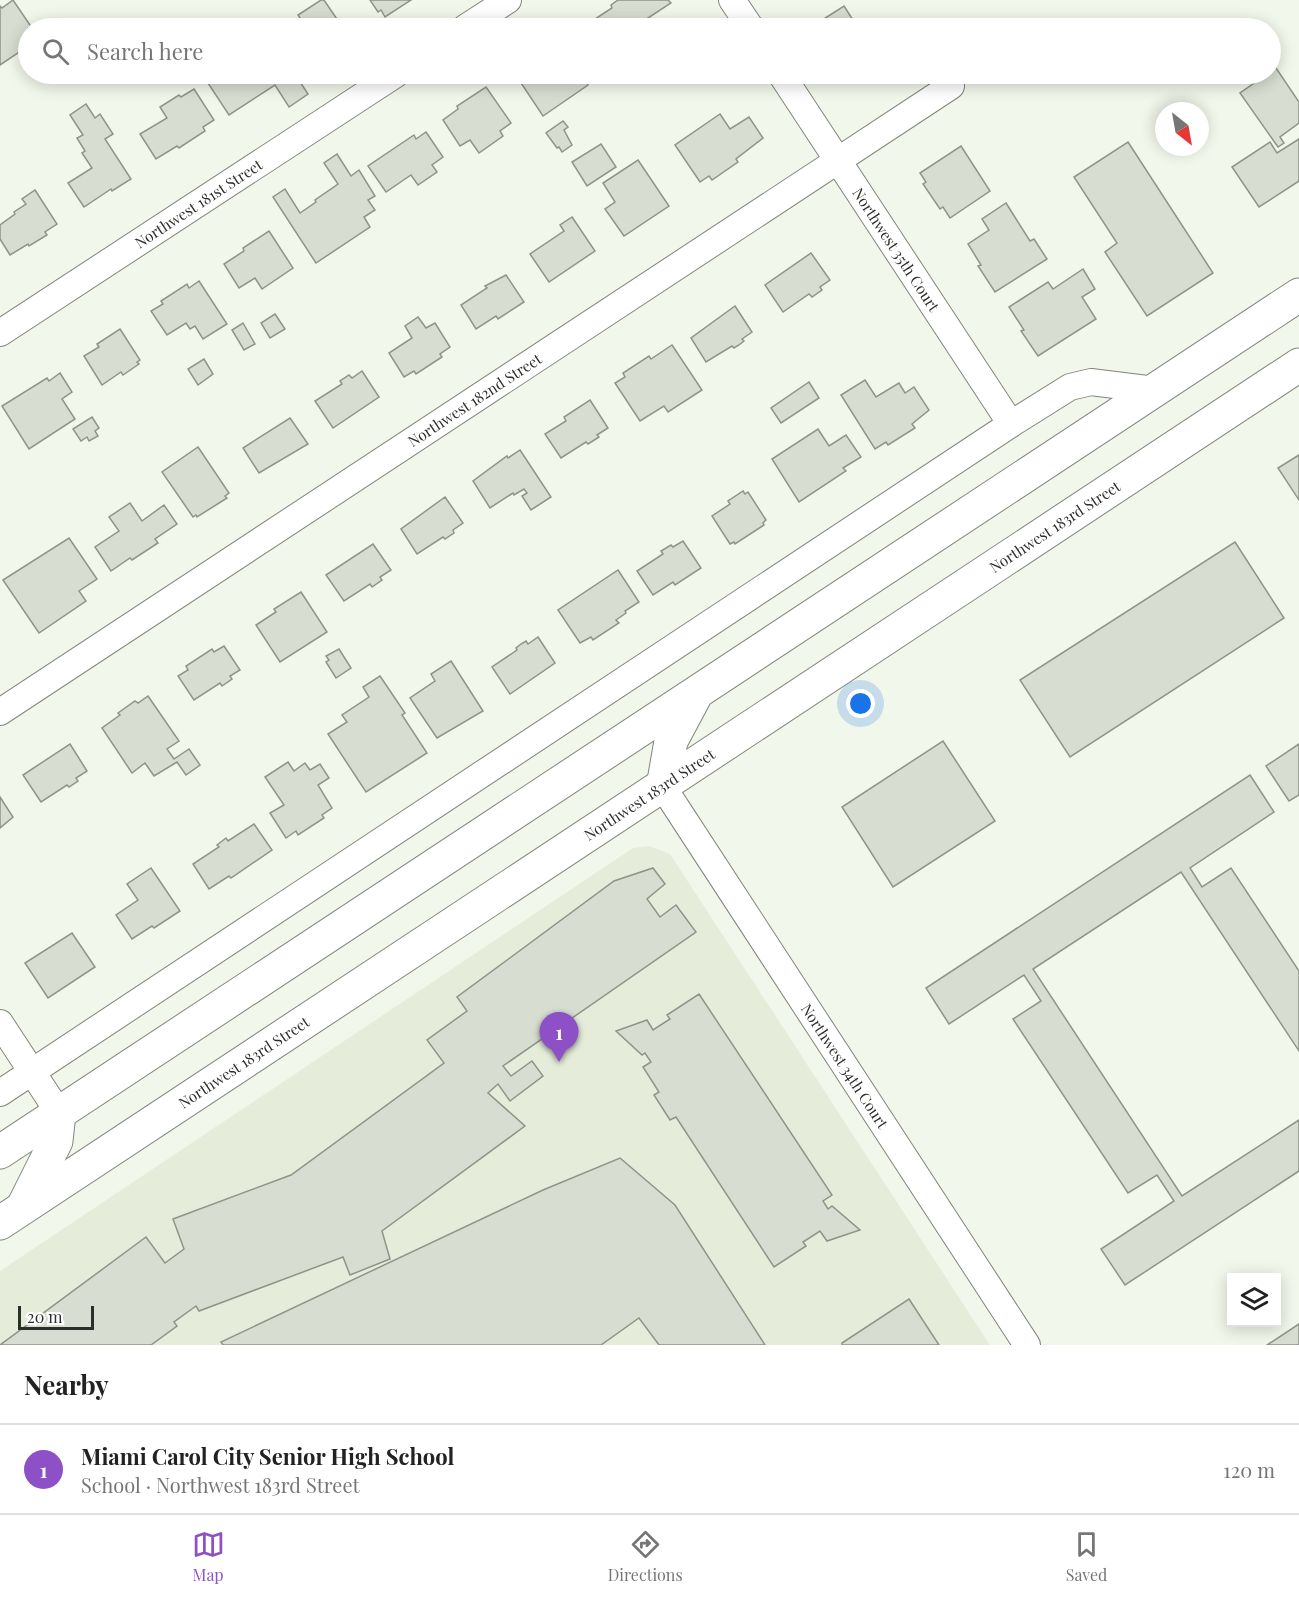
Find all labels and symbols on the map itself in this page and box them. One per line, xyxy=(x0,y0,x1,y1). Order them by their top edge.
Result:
north arrow xyxy=(1155,102,1209,156)
street label: Northwest 181st Street xyxy=(131,154,267,252)
street label: Northwest 35th Court xyxy=(848,184,945,316)
street label: Northwest 182nd Street xyxy=(404,348,546,451)
street label: Northwest 183rd Street xyxy=(985,475,1125,577)
your location xyxy=(846,689,875,718)
street label: Northwest 183rd Street xyxy=(580,743,719,845)
street label: Northwest 34th Court xyxy=(797,1000,893,1133)
street label: Northwest 183rd Street xyxy=(174,1011,314,1113)
pin: 1 xyxy=(540,1012,578,1062)
scale bar xyxy=(18,1303,94,1330)

